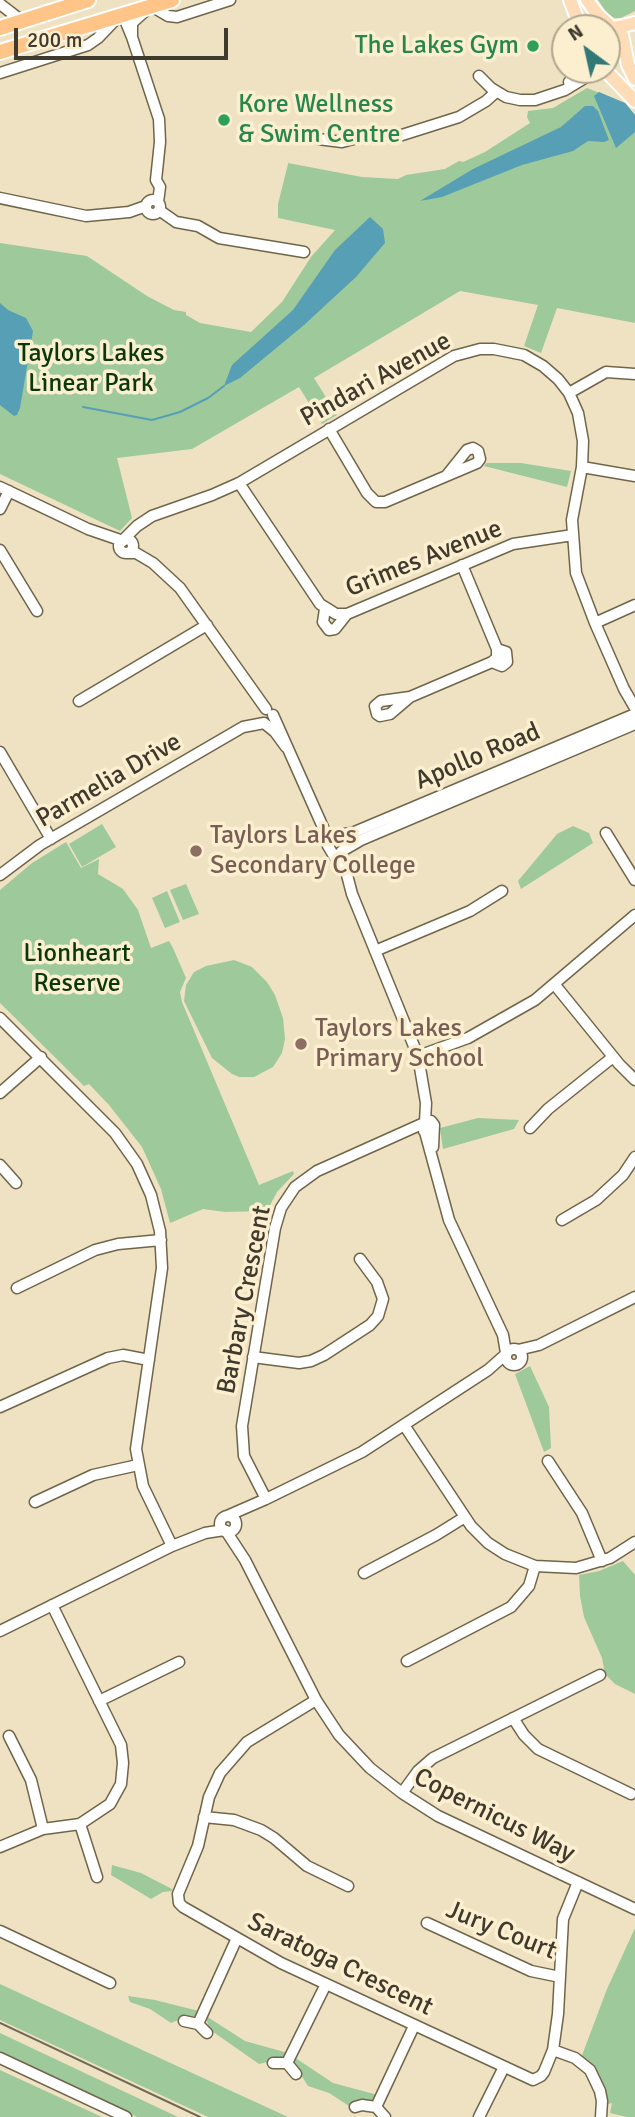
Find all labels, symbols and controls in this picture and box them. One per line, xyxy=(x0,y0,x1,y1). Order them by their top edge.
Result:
scale bar xyxy=(18,14,231,58)
north arrow xyxy=(551,14,621,84)
text: N xyxy=(564,19,588,47)
text: 200 m xyxy=(27,27,82,53)
place label: The Lakes Gym xyxy=(355,30,519,62)
marker: The Lakes Gym xyxy=(525,38,541,54)
place label: Kore Wellness & Swim Centre xyxy=(238,89,400,150)
marker: Kore Wellness & Swim Centre xyxy=(216,112,232,128)
street label: Pindari Avenue xyxy=(295,326,457,434)
park label: Taylors Lakes Linear Park xyxy=(18,338,164,400)
street label: Grimes Avenue xyxy=(341,513,507,605)
street label: Apollo Road xyxy=(411,717,545,797)
street label: Parmelia Drive xyxy=(31,727,187,835)
place label: Taylors Lakes Secondary College xyxy=(210,820,416,882)
marker: Taylors Lakes Secondary College xyxy=(188,843,204,859)
park label: Lionheart Reserve xyxy=(23,938,131,1000)
place label: Taylors Lakes Primary School xyxy=(315,1013,484,1074)
marker: Taylors Lakes Primary School xyxy=(293,1036,309,1052)
street label: Barbary Crescent xyxy=(211,1203,279,1397)
street label: Copernicus Way xyxy=(408,1762,580,1870)
street label: Jury Court xyxy=(441,1895,561,1967)
street label: Saratoga Crescent xyxy=(242,1907,438,2023)

